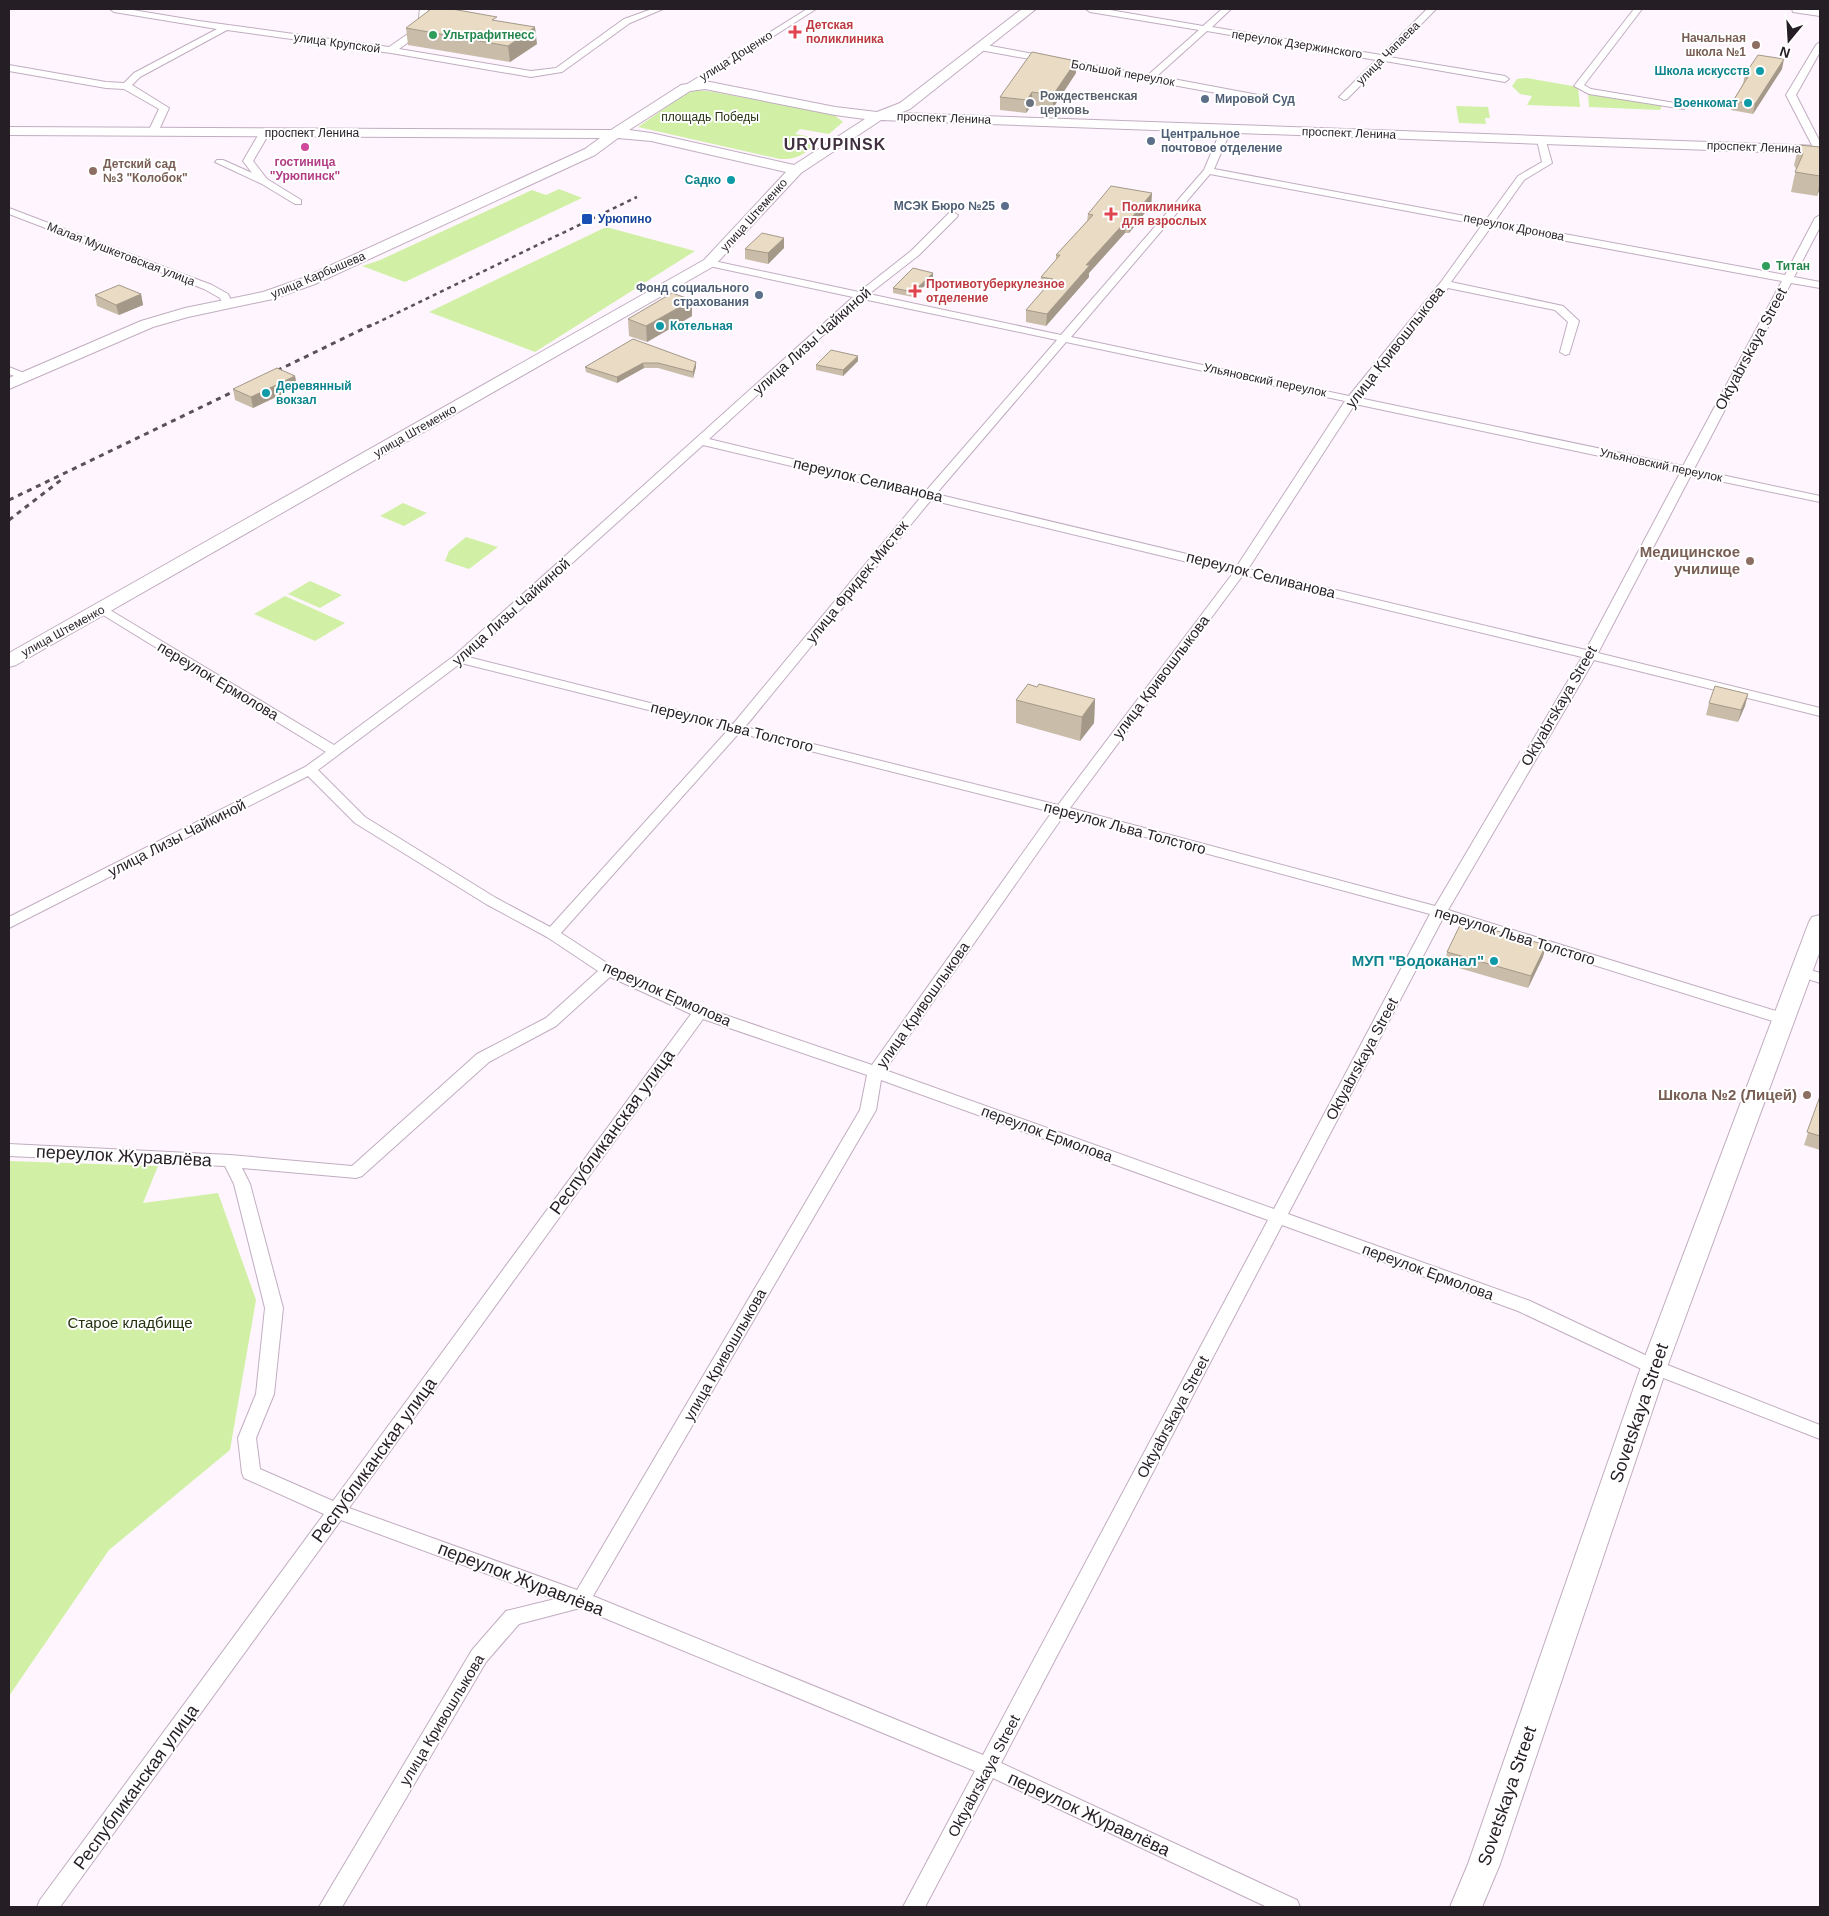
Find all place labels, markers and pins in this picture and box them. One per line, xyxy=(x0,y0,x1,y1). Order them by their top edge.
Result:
place label: Детская поликлиника xyxy=(806,18,884,46)
marker: Детская поликлиника xyxy=(788,25,802,39)
place label: Ультрафитнесс xyxy=(443,28,535,42)
marker: Ультрафитнесс xyxy=(427,29,439,41)
place label: Начальная школа №1 xyxy=(1681,31,1746,59)
marker: Начальная школа №1 xyxy=(1750,39,1762,51)
place label: Школа искусств xyxy=(1654,64,1750,78)
marker: Школа искусств xyxy=(1754,65,1766,77)
place label: Рождественская церковь xyxy=(1040,89,1138,117)
place label: Мировой Суд xyxy=(1215,92,1295,106)
marker: Мировой Суд xyxy=(1199,93,1211,105)
place label: Военкомат xyxy=(1674,96,1738,110)
marker: Рождественская церковь xyxy=(1024,97,1036,109)
marker: Военкомат xyxy=(1742,97,1754,109)
place label: Центральное почтовое отделение xyxy=(1161,127,1283,155)
marker: Центральное почтовое отделение xyxy=(1145,135,1157,147)
marker: гостиница "Урюпинск" xyxy=(299,141,311,153)
place label: гостиница "Урюпинск" xyxy=(270,155,340,183)
place label: Детский сад №3 "Колобок" xyxy=(103,157,188,185)
marker: Детский сад №3 "Колобок" xyxy=(87,165,99,177)
place label: Садко xyxy=(685,173,721,187)
marker: Садко xyxy=(725,174,737,186)
place label: МСЭК Бюро №25 xyxy=(894,199,995,213)
marker: МСЭК Бюро №25 xyxy=(999,200,1011,212)
place label: Поликлиника для взрослых xyxy=(1122,200,1207,228)
marker: Поликлиника для взрослых xyxy=(1104,207,1118,221)
marker: Урюпино xyxy=(580,212,594,226)
place label: Урюпино xyxy=(598,212,652,226)
place label: Титан xyxy=(1776,259,1810,273)
marker: Титан xyxy=(1760,260,1772,272)
place label: Противотуберкулезное отделение xyxy=(926,277,1065,305)
place label: Фонд социального страхования xyxy=(636,281,749,309)
marker: Противотуберкулезное отделение xyxy=(908,284,922,298)
marker: Фонд социального страхования xyxy=(753,289,765,301)
place label: Котельная xyxy=(670,319,733,333)
marker: Котельная xyxy=(654,320,666,332)
place label: Деревянный вокзал xyxy=(276,379,352,407)
marker: Деревянный вокзал xyxy=(260,387,272,399)
place label: Медицинское училище xyxy=(1640,543,1740,577)
marker: Медицинское училище xyxy=(1744,555,1756,567)
place label: МУП "Водоканал" xyxy=(1352,952,1484,969)
marker: МУП "Водоканал" xyxy=(1488,955,1500,967)
place label: Школа №2 (Лицей) xyxy=(1658,1086,1797,1103)
marker: Школа №2 (Лицей) xyxy=(1801,1089,1813,1101)

